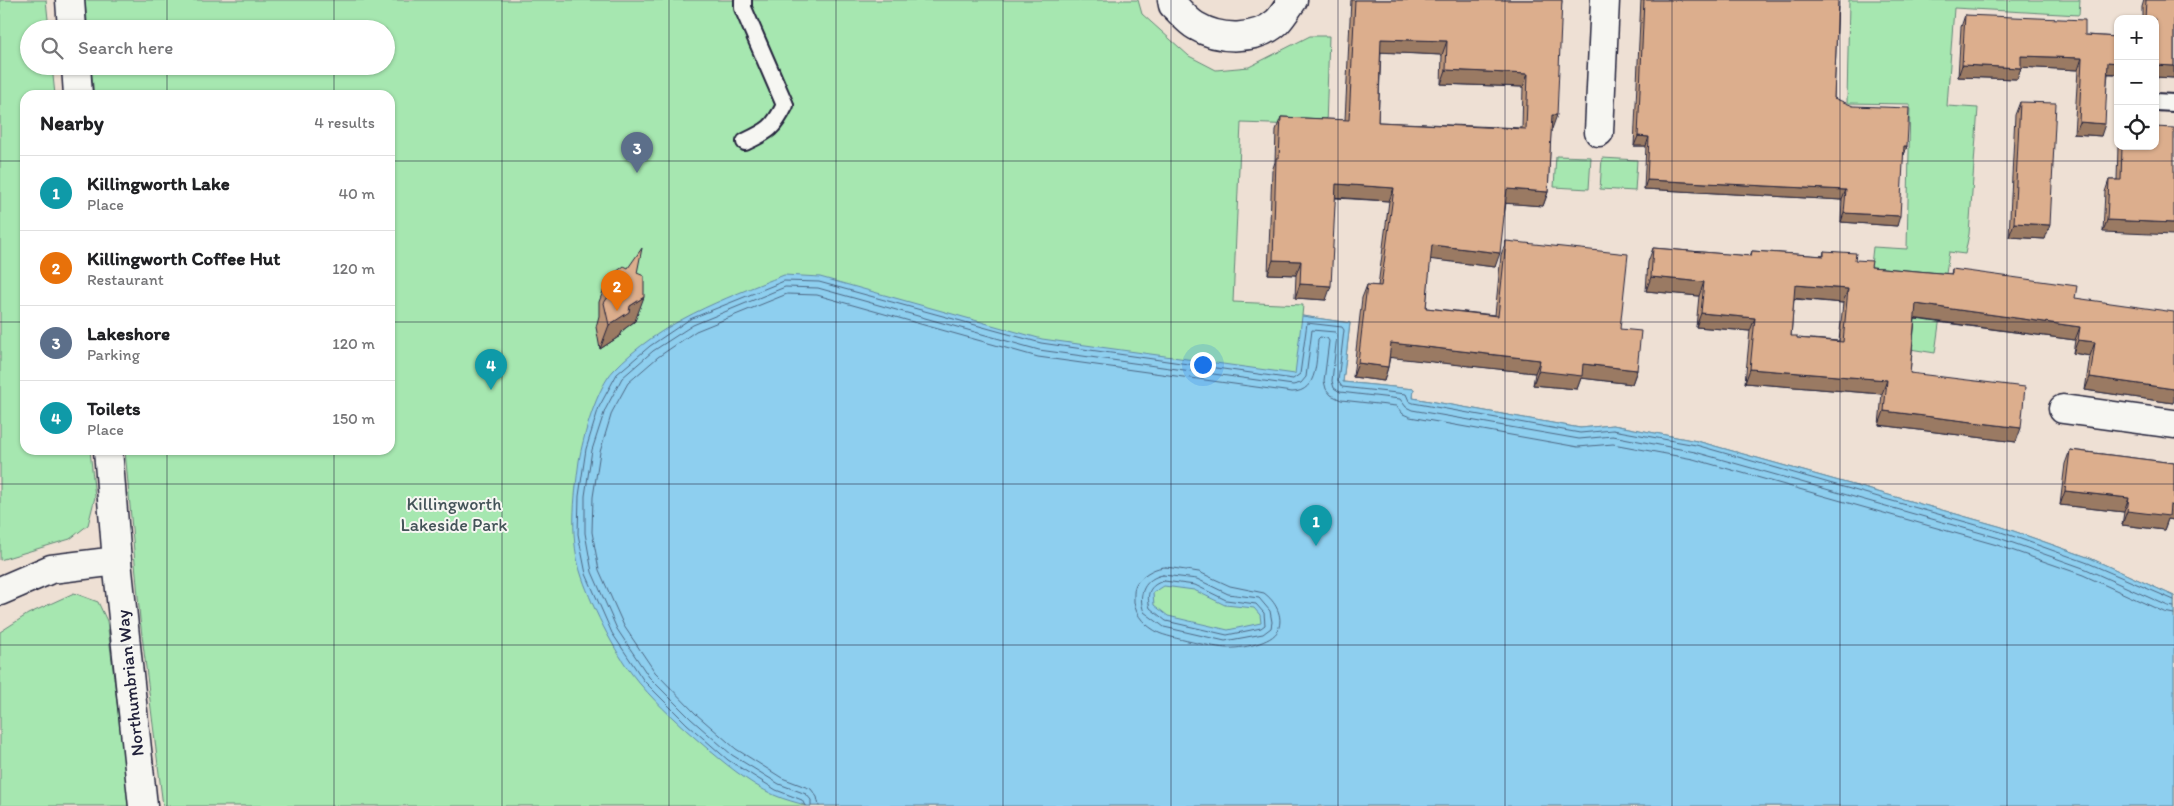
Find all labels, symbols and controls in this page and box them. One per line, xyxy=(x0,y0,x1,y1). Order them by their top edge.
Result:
map controls xyxy=(2114,15,2159,150)
button: + xyxy=(2114,15,2159,60)
search box xyxy=(20,20,395,75)
icon: search xyxy=(38,34,66,62)
text: Search here xyxy=(78,36,173,59)
button: − xyxy=(2114,60,2159,105)
button: locate xyxy=(2114,105,2159,150)
text: Nearby xyxy=(40,110,104,135)
text: 4 results xyxy=(314,113,375,132)
pin: 3 xyxy=(621,132,653,173)
text: Killingworth Lake xyxy=(87,172,230,195)
text: 1 xyxy=(52,184,60,203)
text: 40 m xyxy=(338,184,375,203)
text: Place xyxy=(87,195,124,214)
text: Killingworth Coffee Hut xyxy=(87,247,280,270)
text: 2 xyxy=(52,259,60,278)
text: 120 m xyxy=(332,259,375,278)
text: Restaurant xyxy=(87,270,164,289)
pin: 2 xyxy=(601,270,633,311)
text: Lakeshore xyxy=(87,322,170,345)
text: 3 xyxy=(52,334,60,353)
text: 120 m xyxy=(332,334,375,353)
text: Parking xyxy=(87,345,140,364)
pin: 4 xyxy=(475,349,507,390)
your location xyxy=(1190,352,1216,378)
text: Toilets xyxy=(87,397,141,420)
text: 4 xyxy=(51,409,61,428)
text: 150 m xyxy=(332,409,375,428)
text: Place xyxy=(87,420,124,439)
park label: Killingworth Lakeside Park xyxy=(401,493,507,536)
pin: 1 xyxy=(1300,505,1332,546)
street label: Northumbrian Way xyxy=(111,608,149,757)

